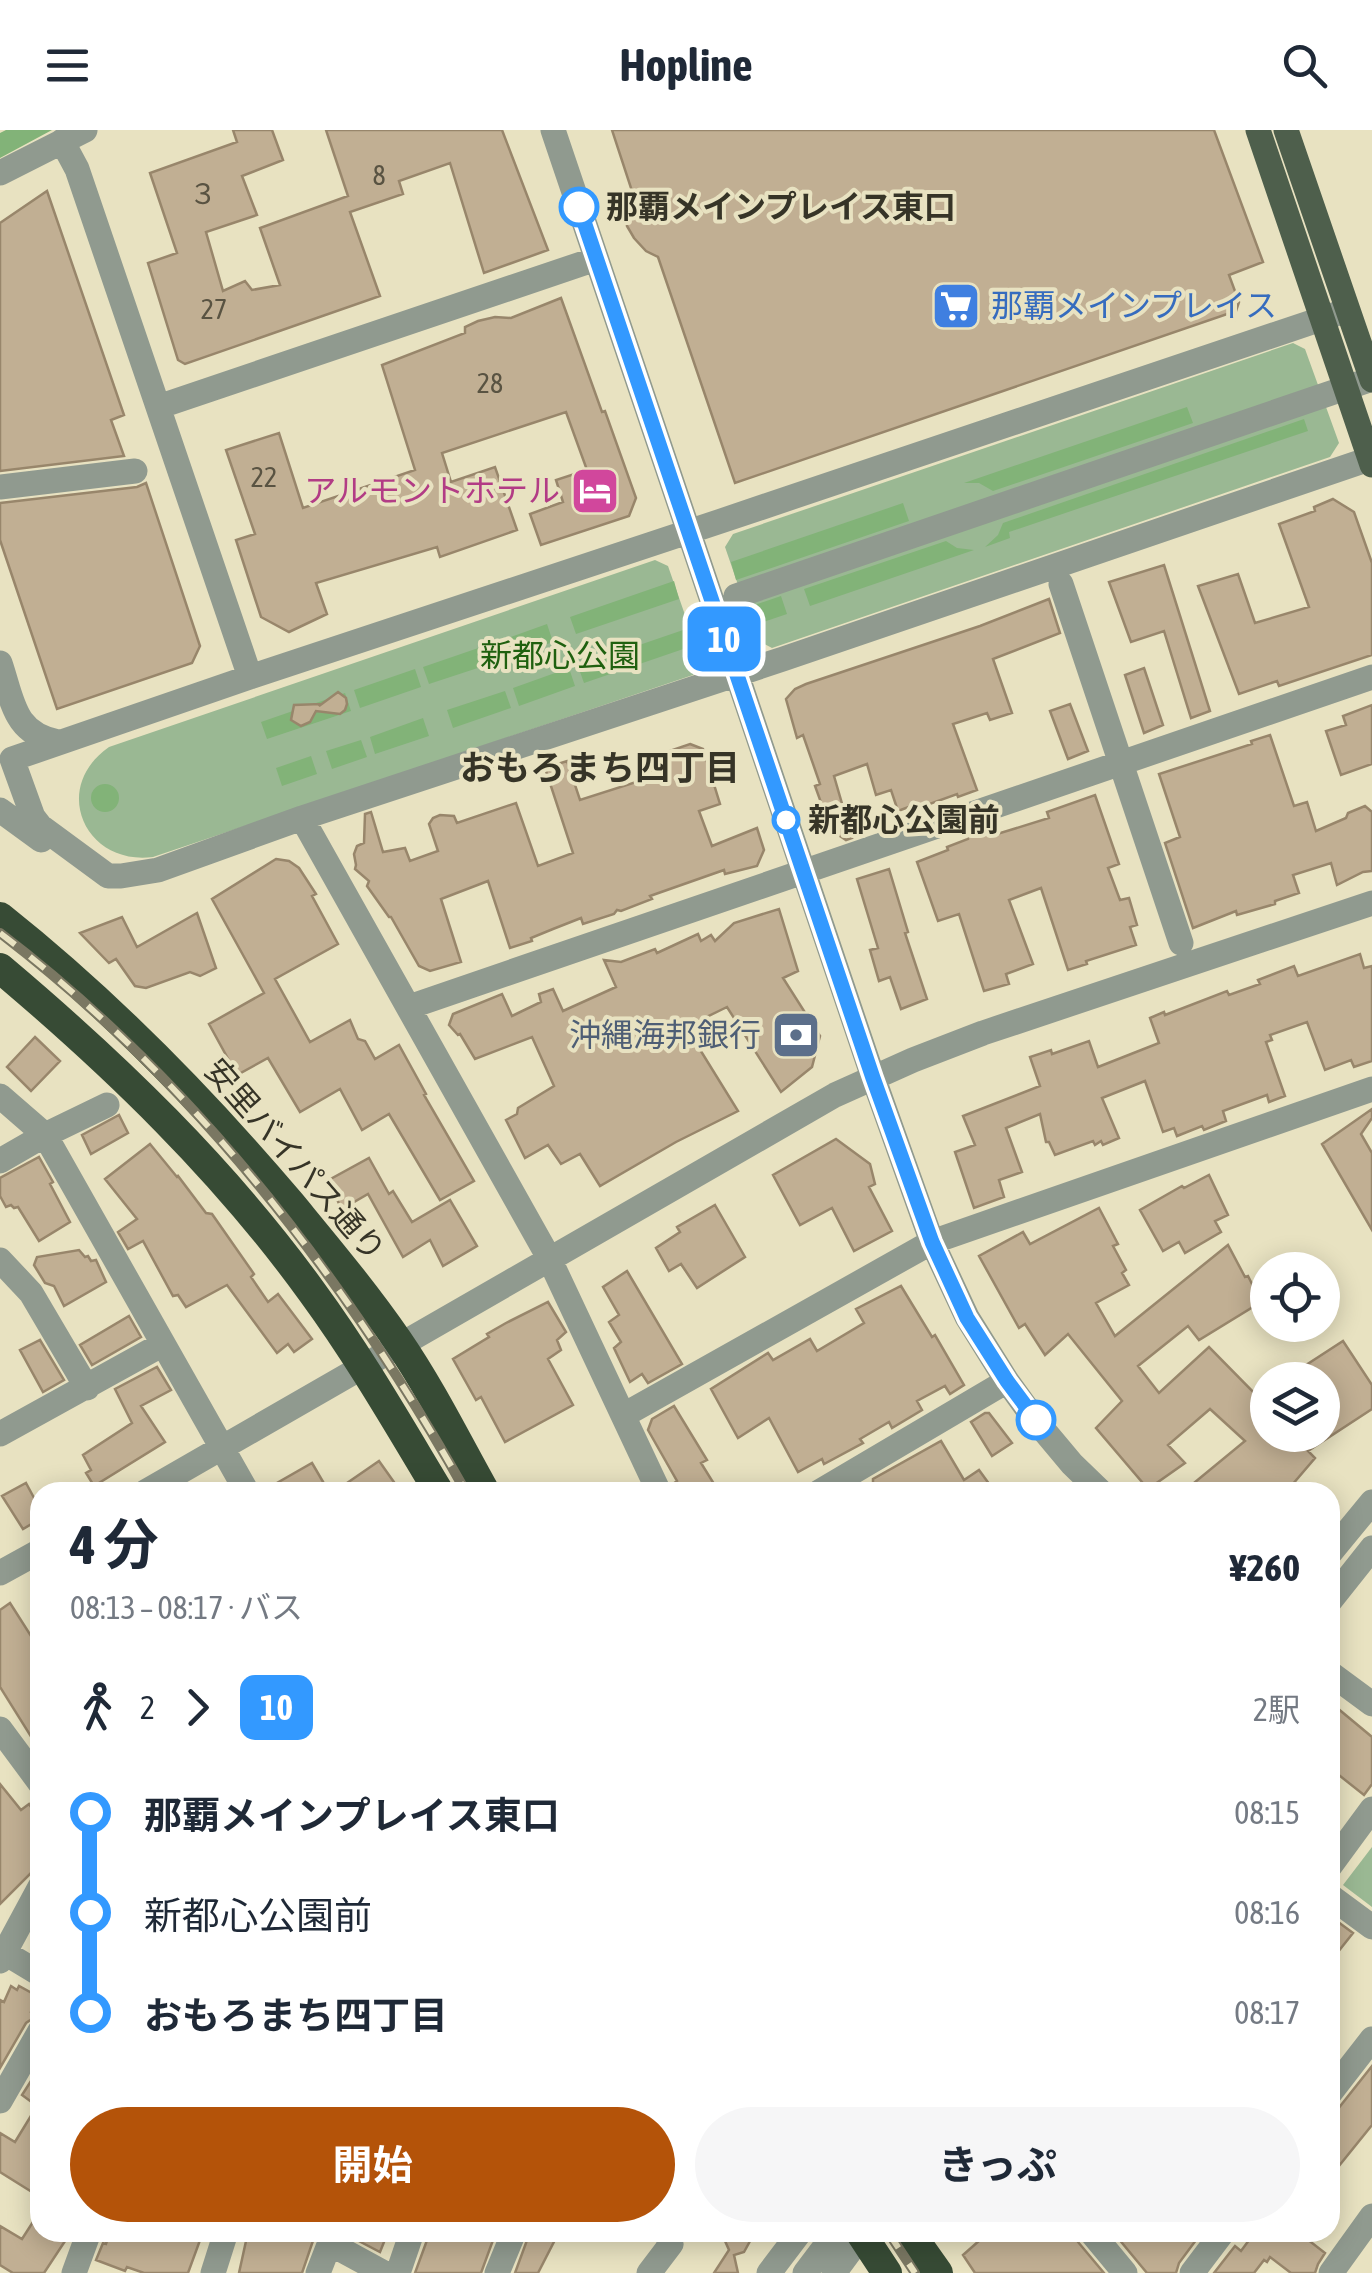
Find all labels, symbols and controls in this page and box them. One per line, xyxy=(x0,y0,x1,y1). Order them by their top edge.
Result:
icon: menu xyxy=(40,38,95,93)
icon: search xyxy=(1277,38,1332,93)
text: Hopline xyxy=(619,39,753,91)
house number: 8 xyxy=(372,159,386,191)
house number: ３ xyxy=(189,178,217,210)
marker: 那覇メインプレイス東口 xyxy=(560,188,598,226)
place label: 那覇メインプレイス東口 xyxy=(606,188,956,225)
supermarket icon: 那覇メインプレイス xyxy=(930,280,982,332)
place label: 那覇メインプレイス xyxy=(991,287,1277,324)
house number: 27 xyxy=(201,293,227,325)
house number: 28 xyxy=(477,367,503,399)
house number: 22 xyxy=(251,461,277,493)
hotel icon: アルモントホテル xyxy=(569,465,621,517)
place label: アルモントホテル xyxy=(304,472,560,509)
line badge: 10 xyxy=(679,606,769,672)
text: 10 xyxy=(708,619,740,659)
park label: 新都心公園 xyxy=(480,637,640,674)
district label: おもろまち四丁目 xyxy=(460,747,740,787)
place label: 新都心公園前 xyxy=(808,801,1000,838)
marker: 新都心公園前 xyxy=(773,807,799,833)
bank icon: 沖縄海邦銀行 xyxy=(770,1009,822,1061)
place label: 沖縄海邦銀行 xyxy=(569,1016,761,1053)
street label: 安里バイパス通り xyxy=(198,1051,393,1268)
map controls xyxy=(1250,1252,1340,1452)
button: locate xyxy=(1250,1252,1340,1342)
button: layers xyxy=(1250,1362,1340,1452)
unlabelled marker xyxy=(1017,1401,1055,1439)
text: 4 分 xyxy=(70,1513,158,1576)
text: ¥260 xyxy=(1230,1546,1300,1589)
text: 08:13 – 08:17 · バス xyxy=(70,1589,303,1626)
icon: walk xyxy=(70,1680,125,1735)
icon: forward xyxy=(170,1680,225,1735)
text: 10 xyxy=(260,1687,293,1727)
text: 2 xyxy=(140,1689,155,1726)
text: 2駅 xyxy=(1253,1691,1300,1728)
text: 那覇メインプレイス東口 xyxy=(144,1794,560,1837)
text: 08:15 xyxy=(1234,1794,1300,1831)
text: 新都心公園前 xyxy=(144,1894,372,1937)
text: 08:16 xyxy=(1234,1894,1300,1931)
text: おもろまち四丁目 xyxy=(144,1994,448,2037)
text: 08:17 xyxy=(1234,1994,1300,2031)
button: 開始 xyxy=(70,2107,675,2222)
button: きっぷ xyxy=(695,2107,1300,2222)

